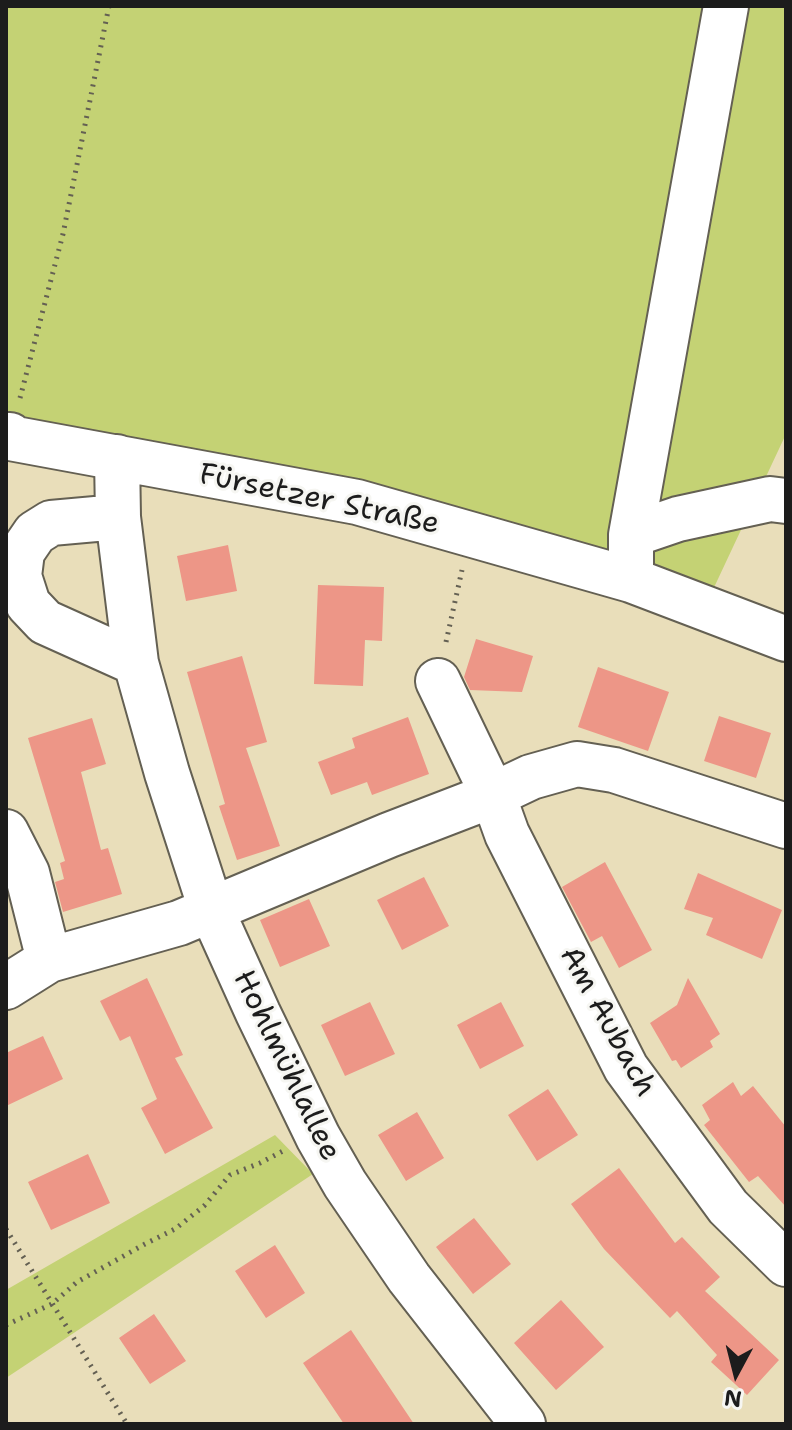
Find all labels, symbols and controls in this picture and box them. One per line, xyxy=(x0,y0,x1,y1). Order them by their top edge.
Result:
street label: Fürsetzer Straße xyxy=(196,457,442,543)
street label: Am Aubach xyxy=(551,941,663,1103)
street label: Hohlmühlallee xyxy=(224,965,348,1167)
north arrow xyxy=(696,1334,776,1414)
text: N xyxy=(723,1383,743,1414)

